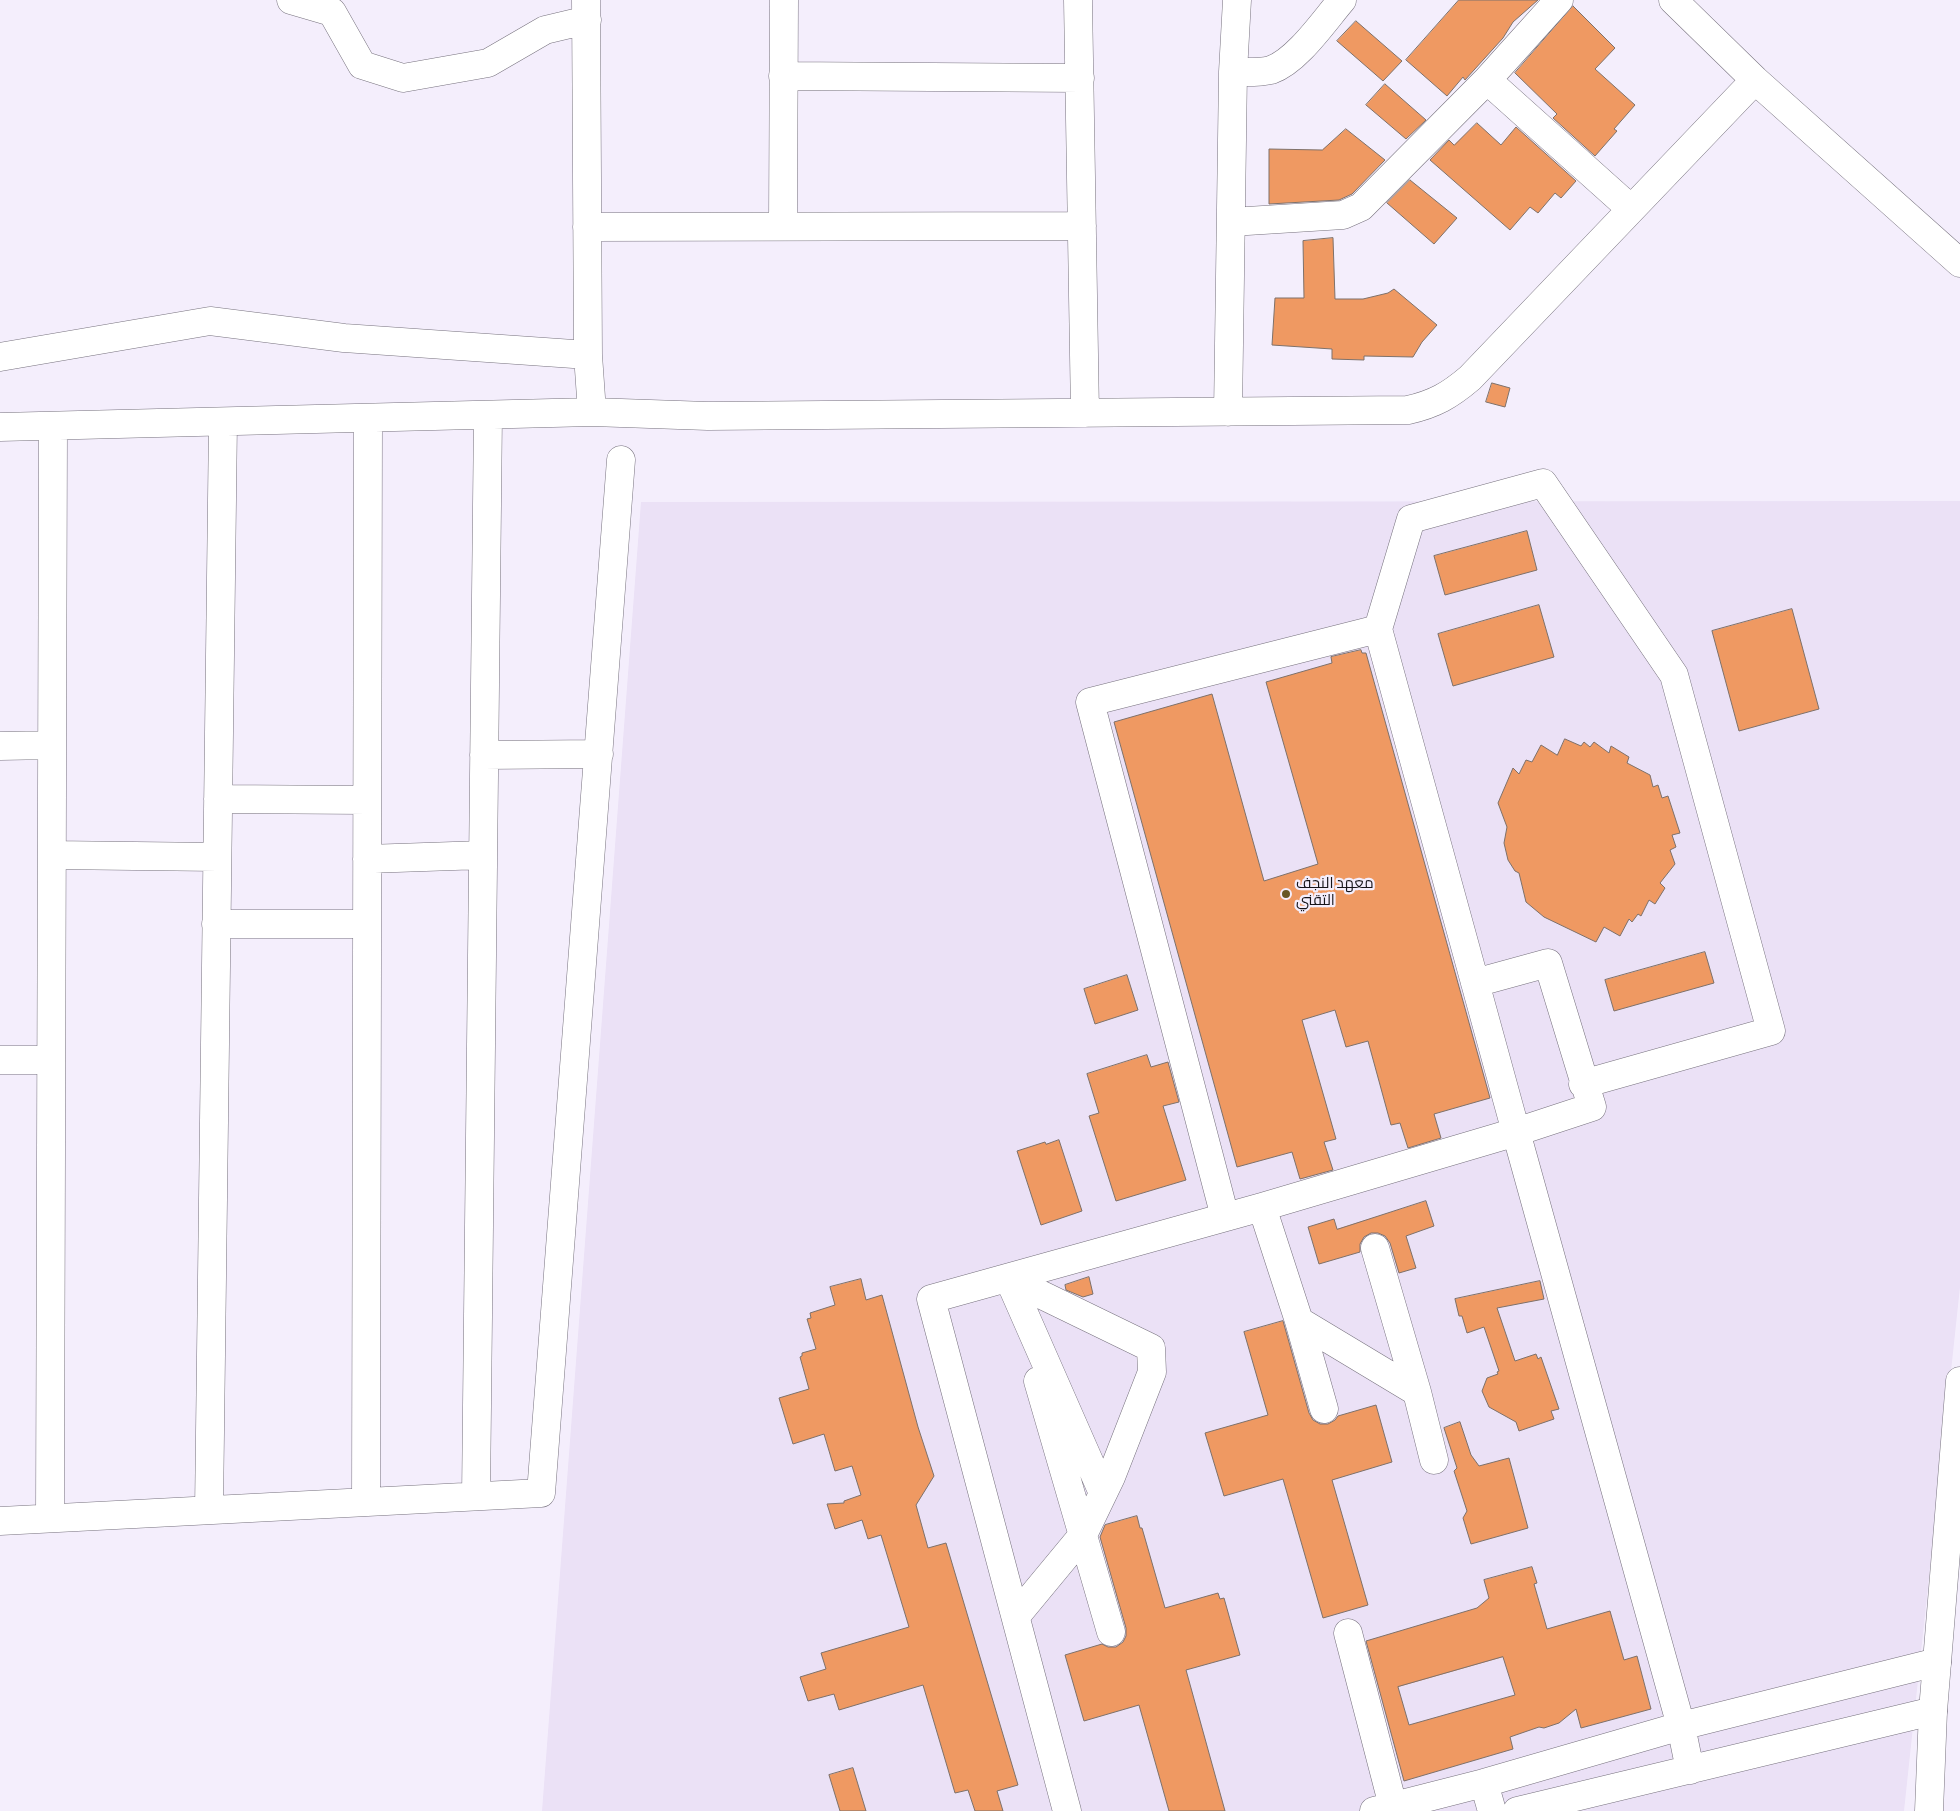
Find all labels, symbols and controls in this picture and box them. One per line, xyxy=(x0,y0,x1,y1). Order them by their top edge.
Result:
place label: معهد النجف التقني xyxy=(1296,876,1374,911)
marker: معهد النجف التقني xyxy=(1280,888,1292,900)

